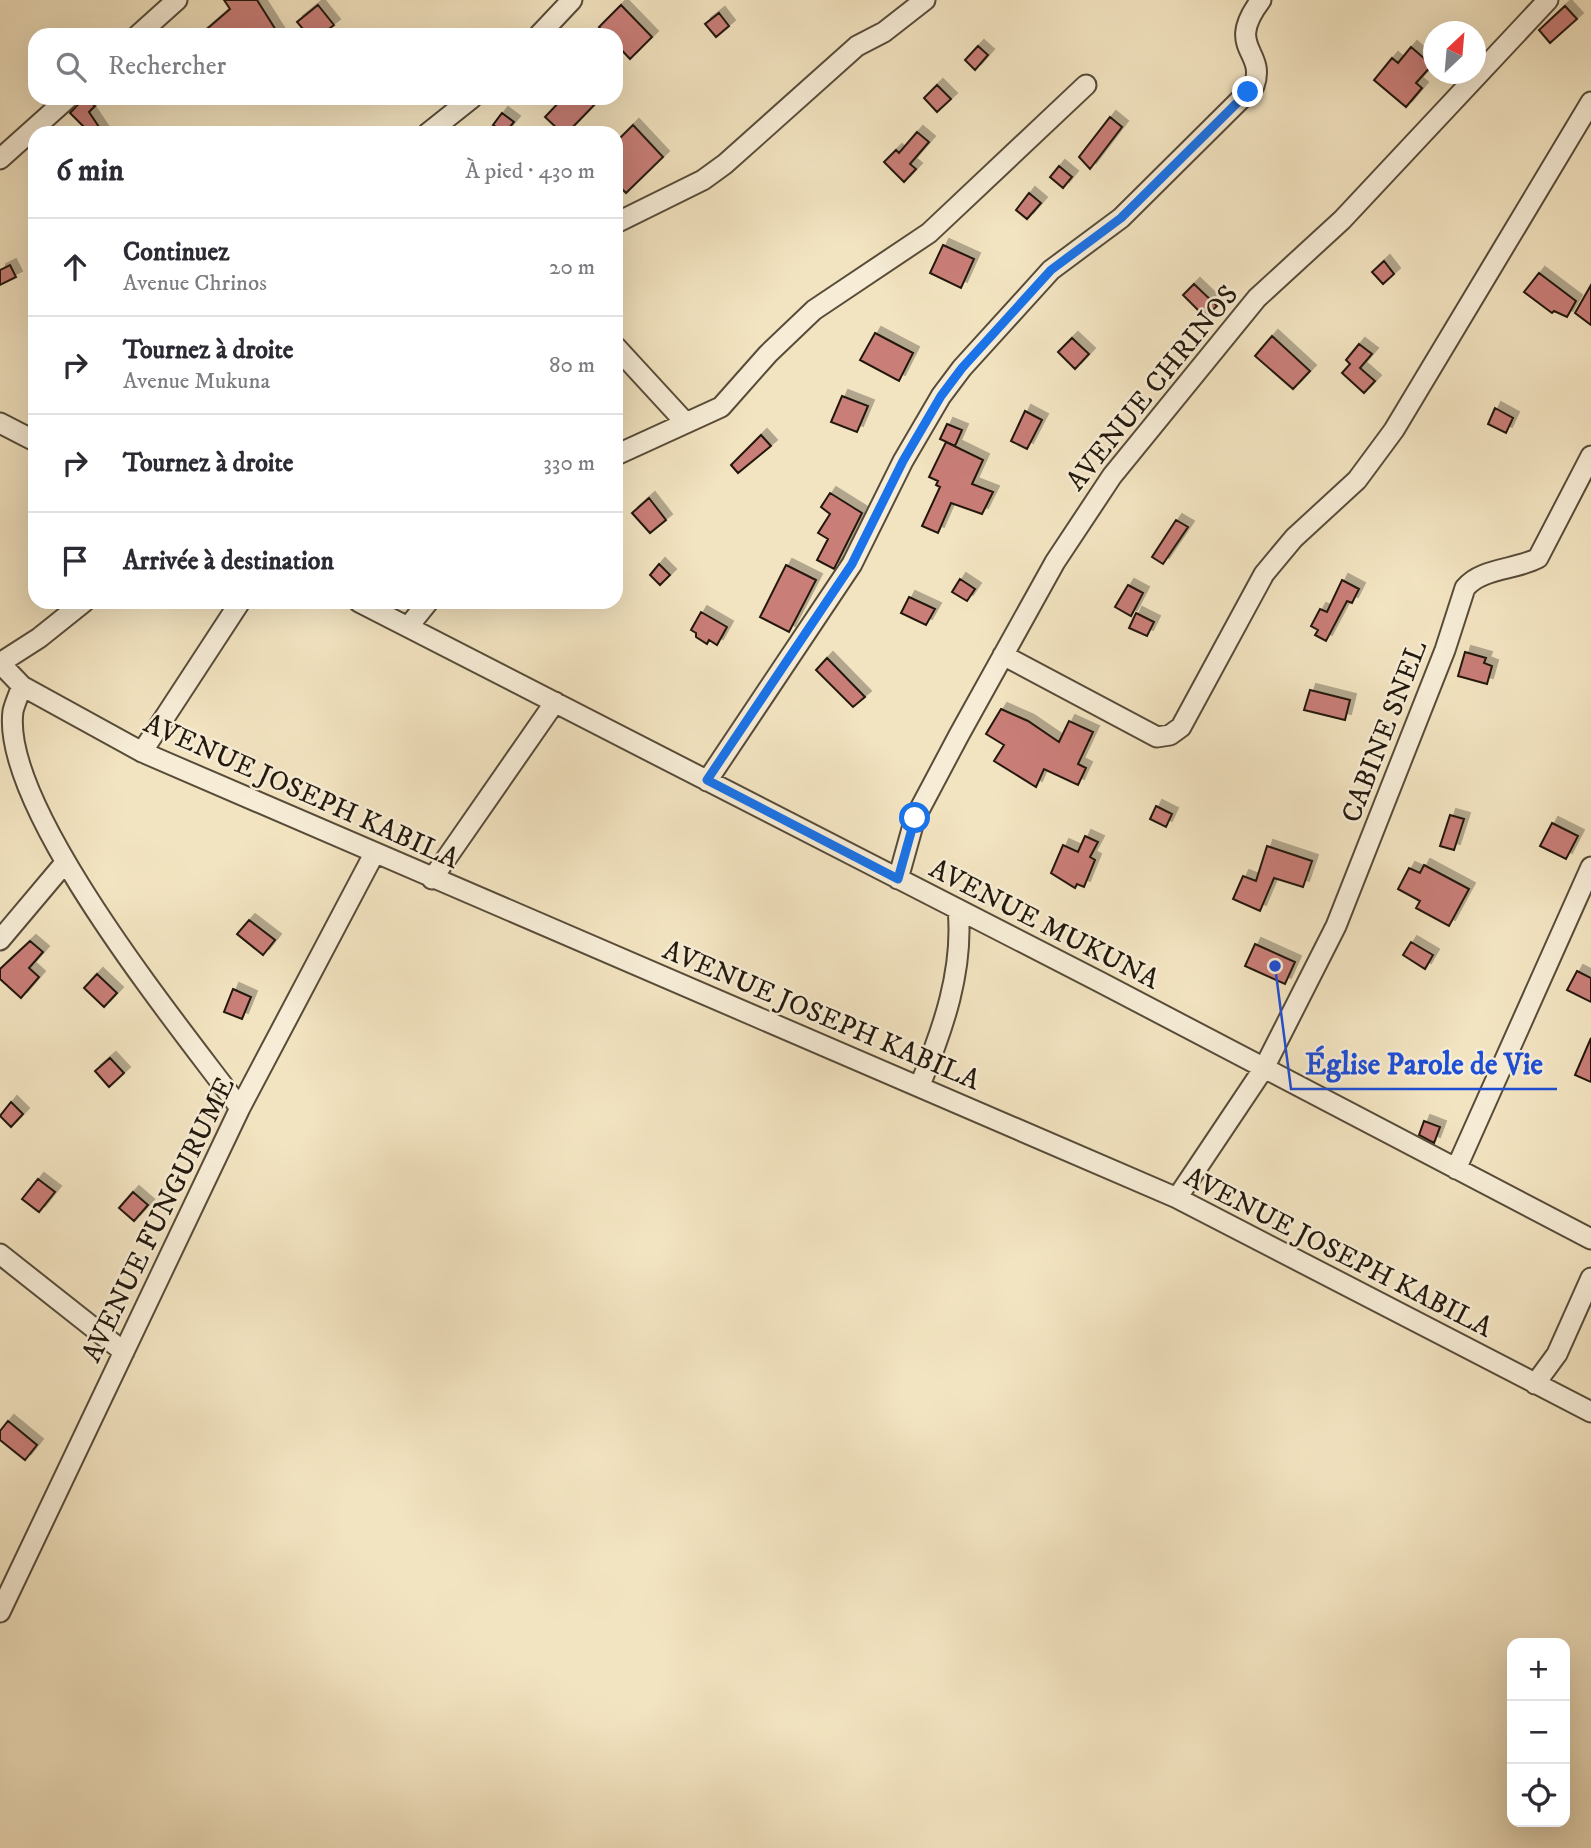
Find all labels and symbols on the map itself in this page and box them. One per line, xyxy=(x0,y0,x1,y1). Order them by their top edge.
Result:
north arrow xyxy=(1423,21,1486,84)
route end xyxy=(1232,76,1263,107)
street label: AVENUE CHRINOS xyxy=(1058,278,1246,498)
street label: CABINE SNEL xyxy=(1334,636,1435,828)
street label: AVENUE JOSEPH KABILA xyxy=(138,706,465,877)
route start xyxy=(899,802,930,833)
street label: AVENUE MUKUNA xyxy=(923,851,1166,998)
street label: AVENUE JOSEPH KABILA xyxy=(657,933,986,1099)
callout: Église Parole de Vie xyxy=(1291,1038,1557,1089)
text: Église Parole de Vie xyxy=(1305,1045,1543,1084)
street label: AVENUE FUNGURUME xyxy=(74,1071,243,1368)
street label: AVENUE JOSEPH KABILA xyxy=(1178,1159,1499,1346)

